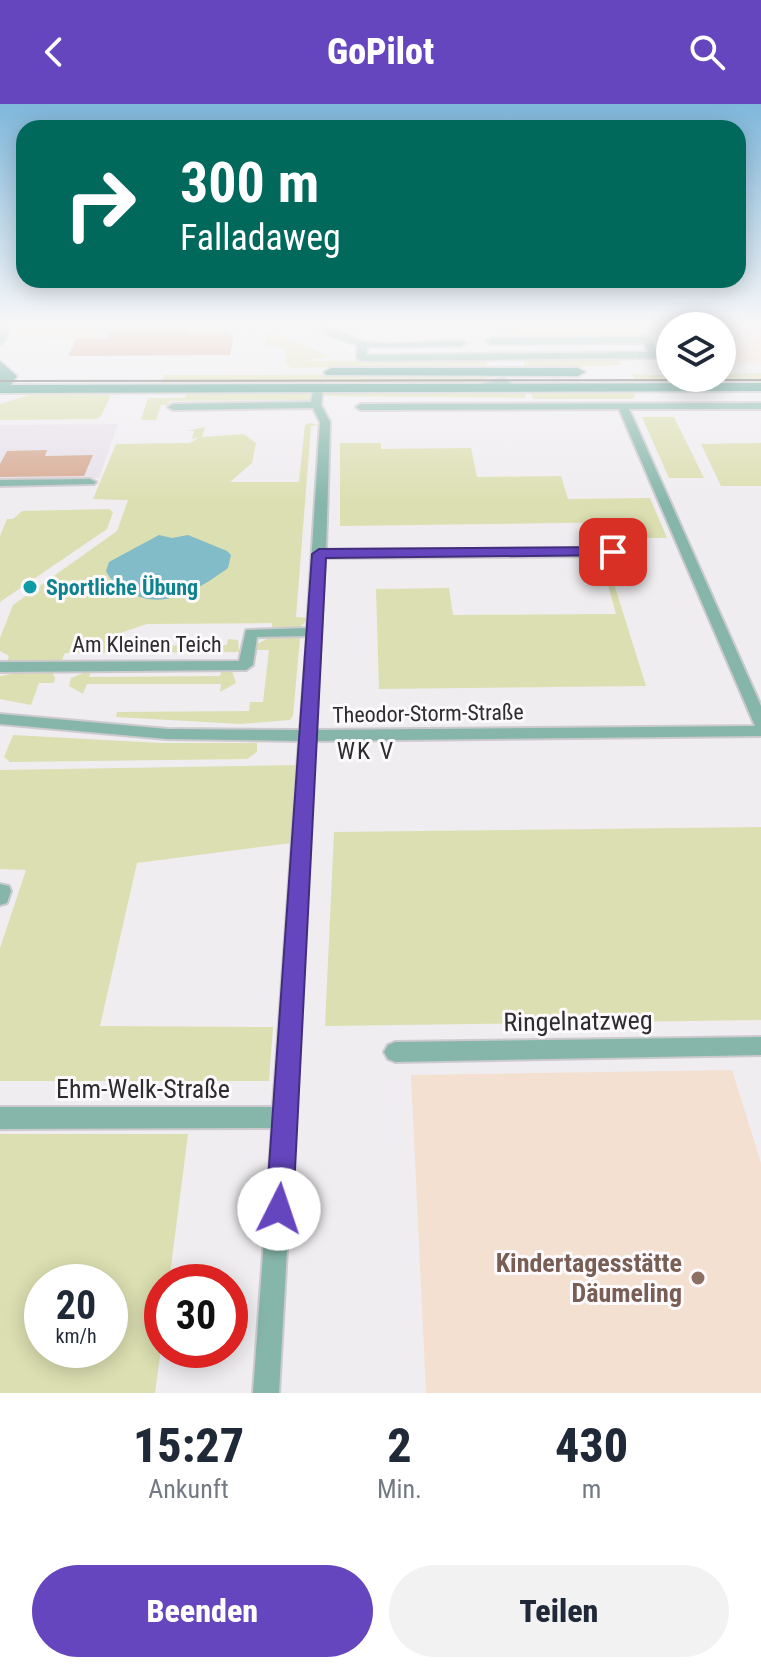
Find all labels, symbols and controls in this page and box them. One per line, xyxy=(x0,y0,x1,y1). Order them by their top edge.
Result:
icon: back xyxy=(32,30,76,74)
icon: search xyxy=(685,30,729,74)
text: GoPilot xyxy=(327,31,434,73)
text: 300 m xyxy=(180,150,319,216)
icon: right xyxy=(48,152,152,256)
text: Falladaweg xyxy=(180,217,341,259)
map controls xyxy=(656,312,736,392)
button: layers xyxy=(656,312,736,392)
pin xyxy=(579,518,647,586)
icon: arrive xyxy=(591,530,635,574)
place label: Sportliche Übung xyxy=(46,575,198,600)
marker: Sportliche Übung xyxy=(21,578,39,596)
street label: Am Kleinen Teich xyxy=(72,632,222,657)
street label: Theodor-Storm-Straße xyxy=(332,699,524,728)
district label: WK V xyxy=(337,737,395,765)
street label: Ringelnatzweg xyxy=(503,1005,653,1037)
street label: Ehm-Welk-Straße xyxy=(56,1074,230,1104)
position arrow xyxy=(237,1167,321,1251)
place label: Kindertagesstätte Däumeling xyxy=(496,1248,682,1308)
speed limit sign: 30 xyxy=(144,1264,248,1368)
marker: Kindertagesstätte Däumeling xyxy=(689,1269,707,1287)
text: 20 xyxy=(56,1282,96,1329)
text: km/h xyxy=(55,1324,97,1348)
text: 15:27 xyxy=(133,1417,244,1474)
text: 2 xyxy=(387,1417,412,1474)
text: 430 xyxy=(555,1417,628,1474)
text: Ankunft xyxy=(148,1474,229,1504)
text: Min. xyxy=(377,1474,422,1504)
text: m xyxy=(582,1474,601,1504)
button: Beenden xyxy=(32,1565,373,1657)
button: Teilen xyxy=(389,1565,729,1657)

